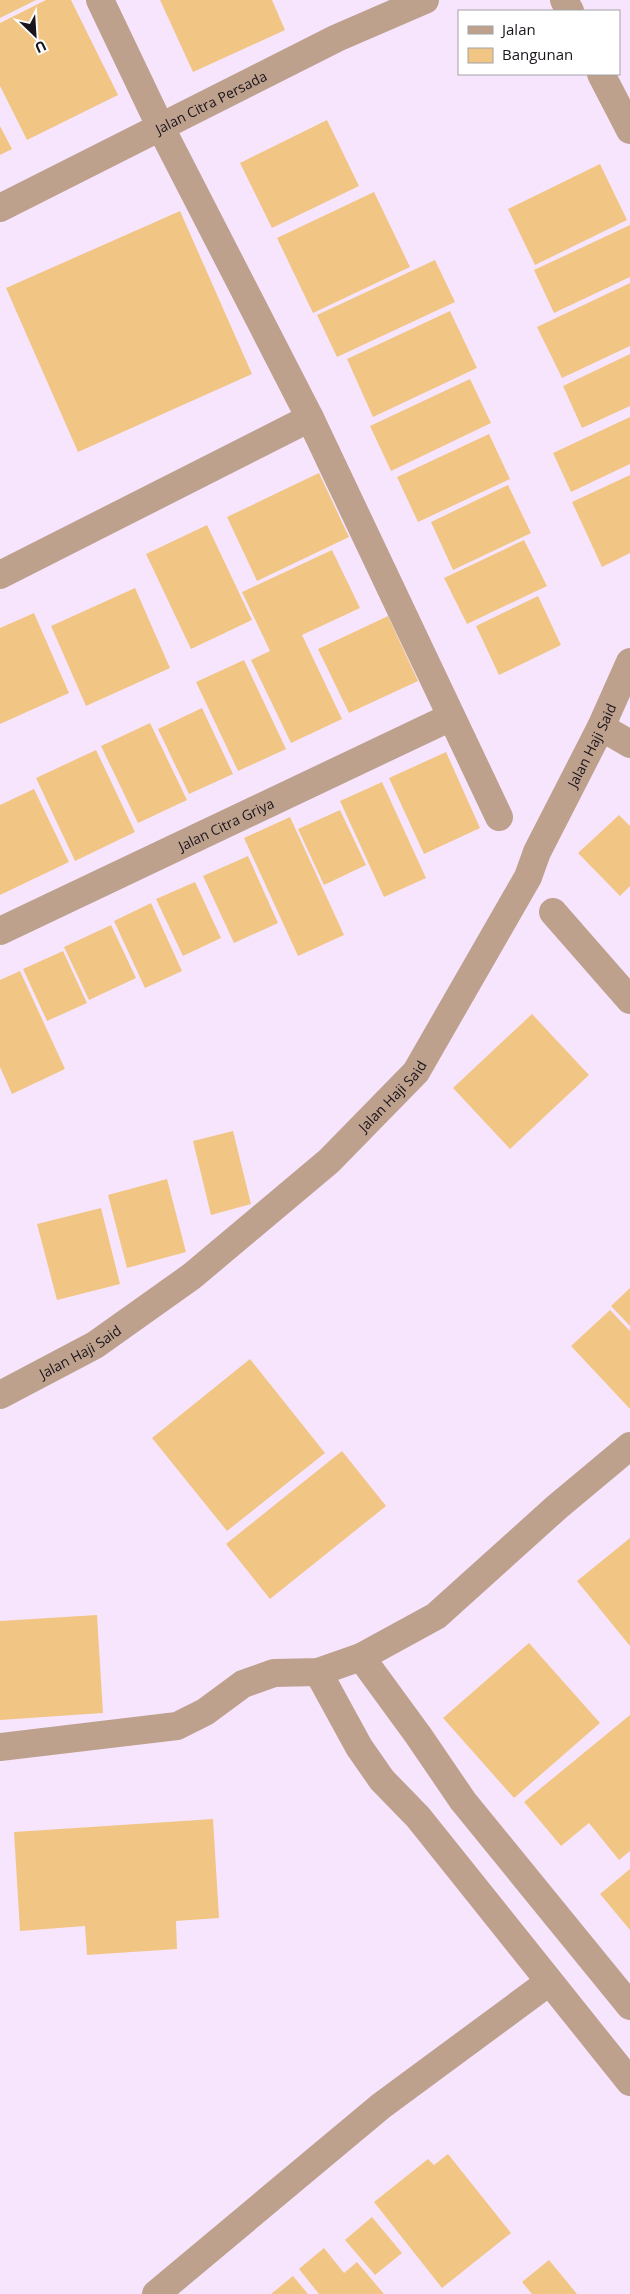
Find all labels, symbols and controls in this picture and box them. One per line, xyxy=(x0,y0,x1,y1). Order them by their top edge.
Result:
north arrow xyxy=(10,10,60,60)
legend xyxy=(458,10,620,75)
text: Jalan xyxy=(500,19,536,39)
text: U xyxy=(32,36,50,58)
text: Bangunan xyxy=(502,44,573,64)
street label: Jalan Citra Persada xyxy=(150,66,270,139)
street label: Jalan Haji Said xyxy=(561,700,620,792)
street label: Jalan Citra Griya xyxy=(173,793,277,856)
street label: Jalan Haji Said xyxy=(352,1057,430,1137)
street label: Jalan Haji Said xyxy=(34,1320,124,1383)

